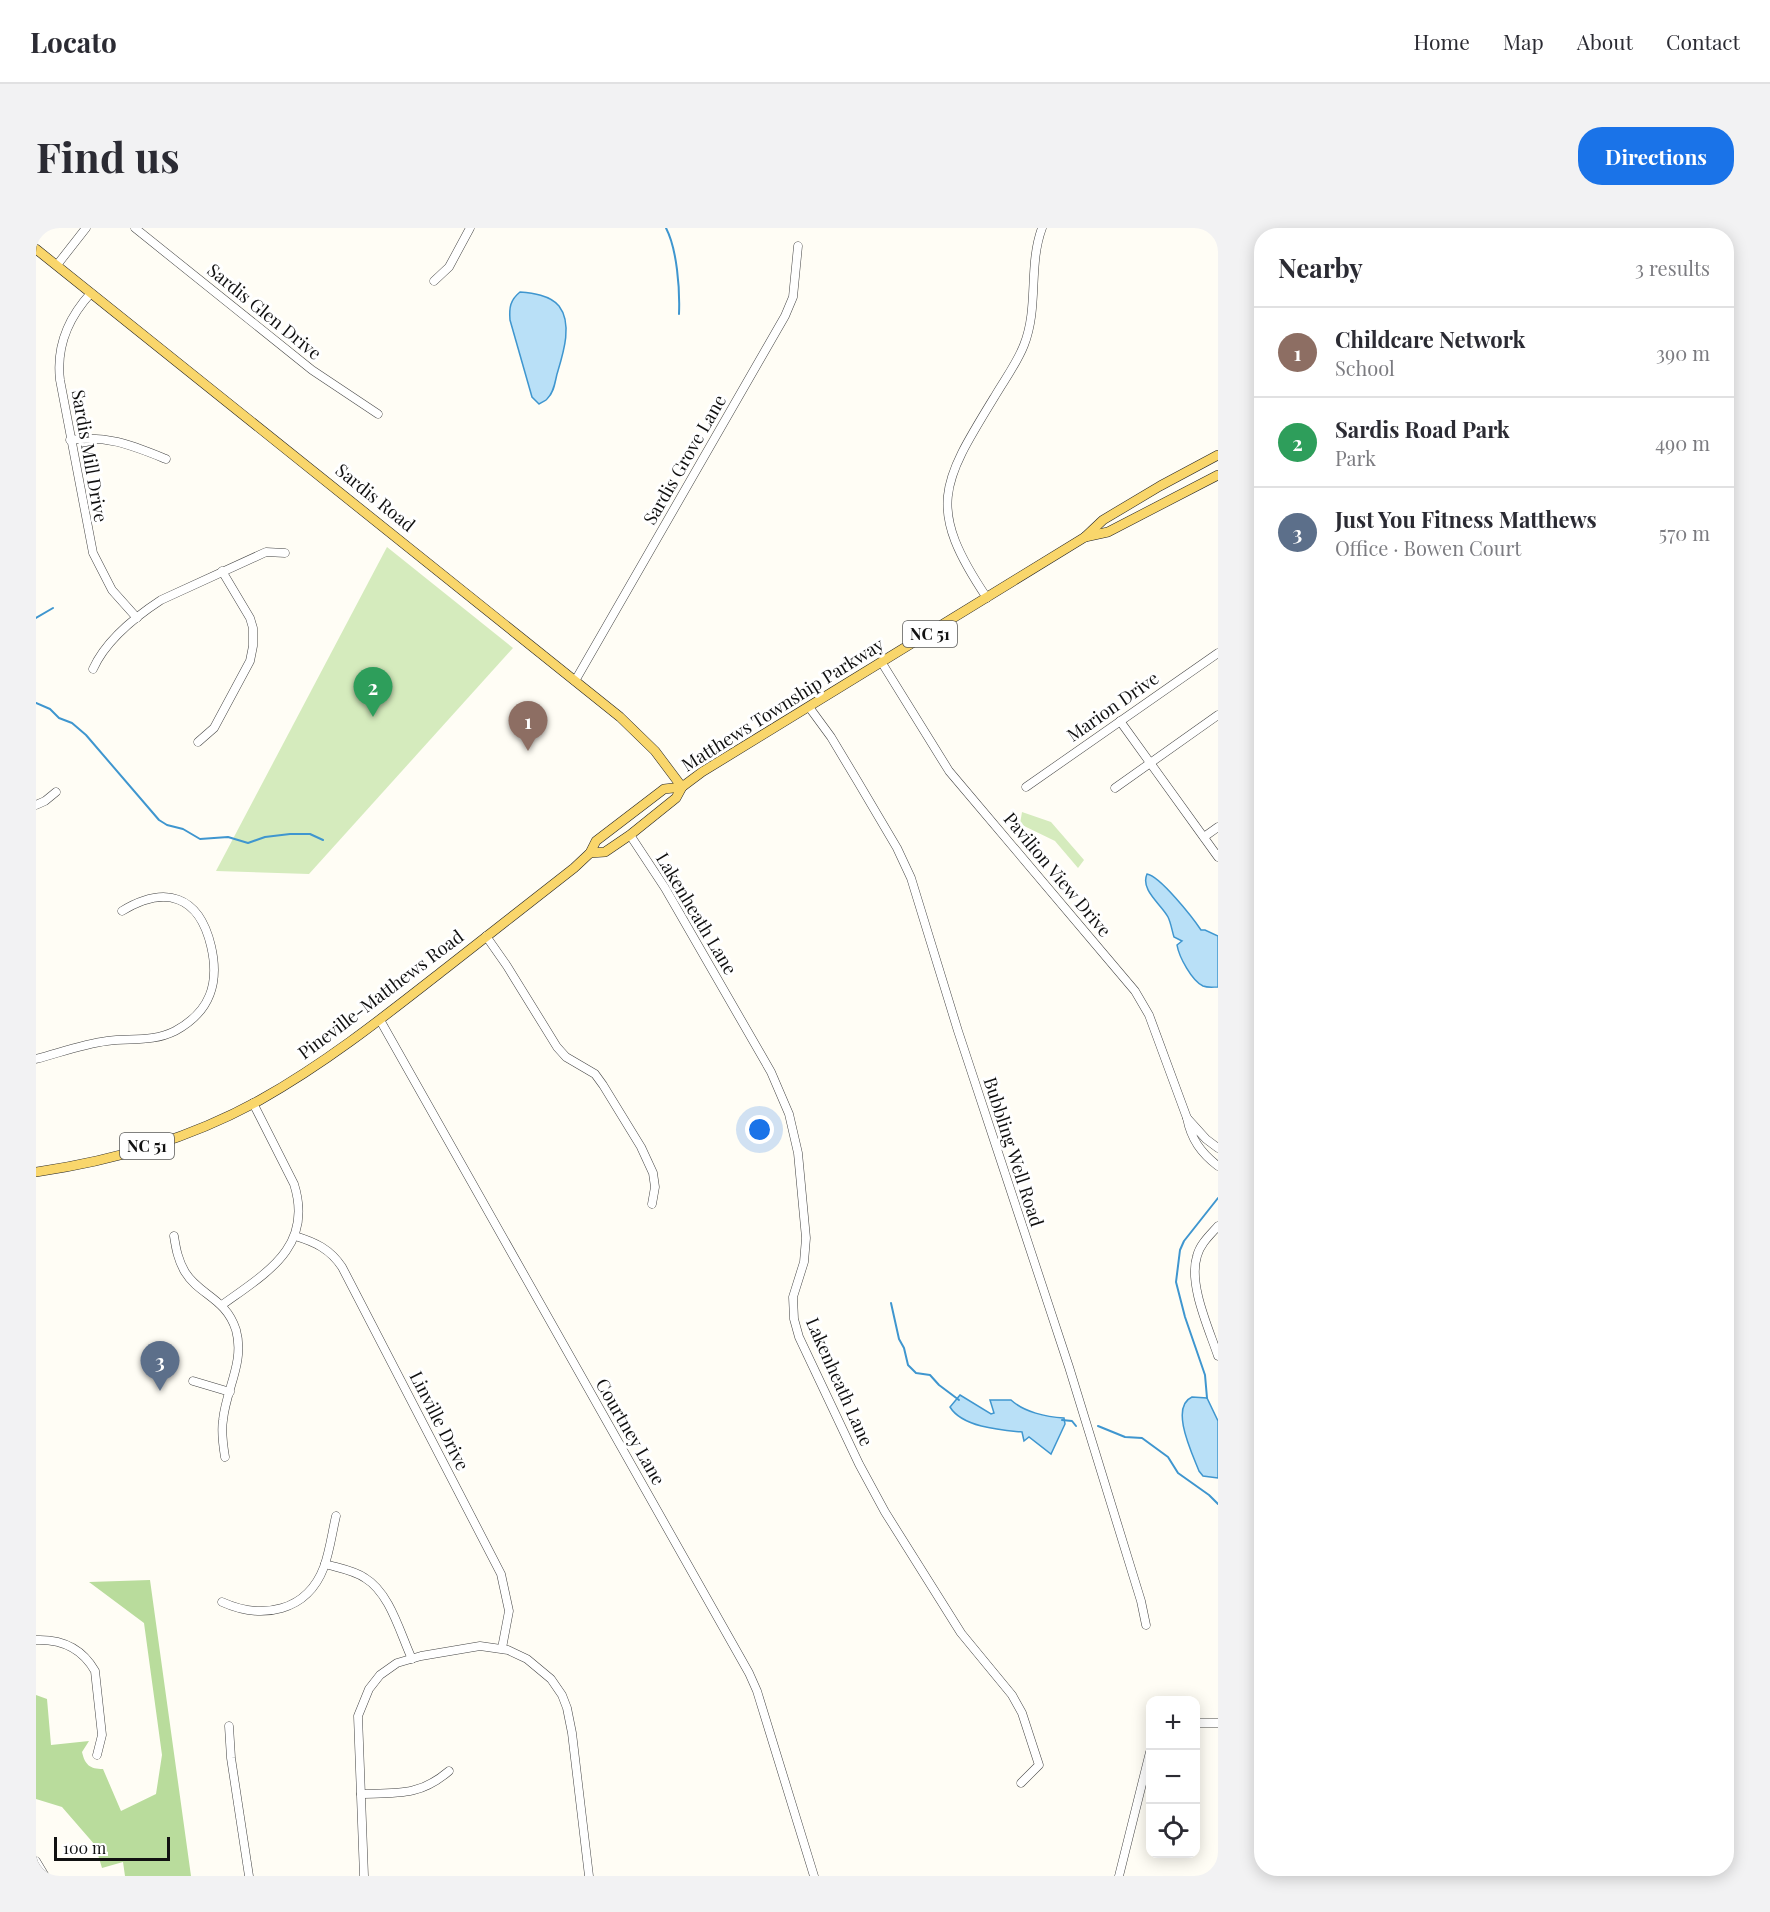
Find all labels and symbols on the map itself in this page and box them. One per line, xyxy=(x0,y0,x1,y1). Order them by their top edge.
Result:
street label: Sardis Glen Drive xyxy=(202,258,327,365)
street label: Sardis Mill Drive xyxy=(67,388,113,524)
street label: Sardis Grove Lane xyxy=(637,390,731,529)
street label: Sardis Road xyxy=(331,458,421,537)
road number: NC 51 xyxy=(903,621,957,647)
street label: Matthews Township Parkway xyxy=(677,632,888,776)
street label: Marion Drive xyxy=(1062,666,1163,747)
pin: 2 xyxy=(354,668,392,717)
pin: 1 xyxy=(508,702,548,751)
street label: Pavilion View Drive xyxy=(999,807,1117,942)
street label: Lakenheath Lane xyxy=(651,848,743,979)
street label: Pineville-Matthews Road xyxy=(293,924,468,1064)
street label: Bubbling Well Road xyxy=(978,1074,1050,1230)
your location xyxy=(745,1115,774,1144)
road number: NC 51 xyxy=(120,1133,174,1159)
street label: Lakenheath Lane xyxy=(801,1314,879,1450)
pin: 3 xyxy=(140,1342,180,1391)
street label: Linville Drive xyxy=(405,1367,475,1474)
street label: Courtney Lane xyxy=(591,1374,671,1489)
scale bar xyxy=(54,1834,170,1862)

